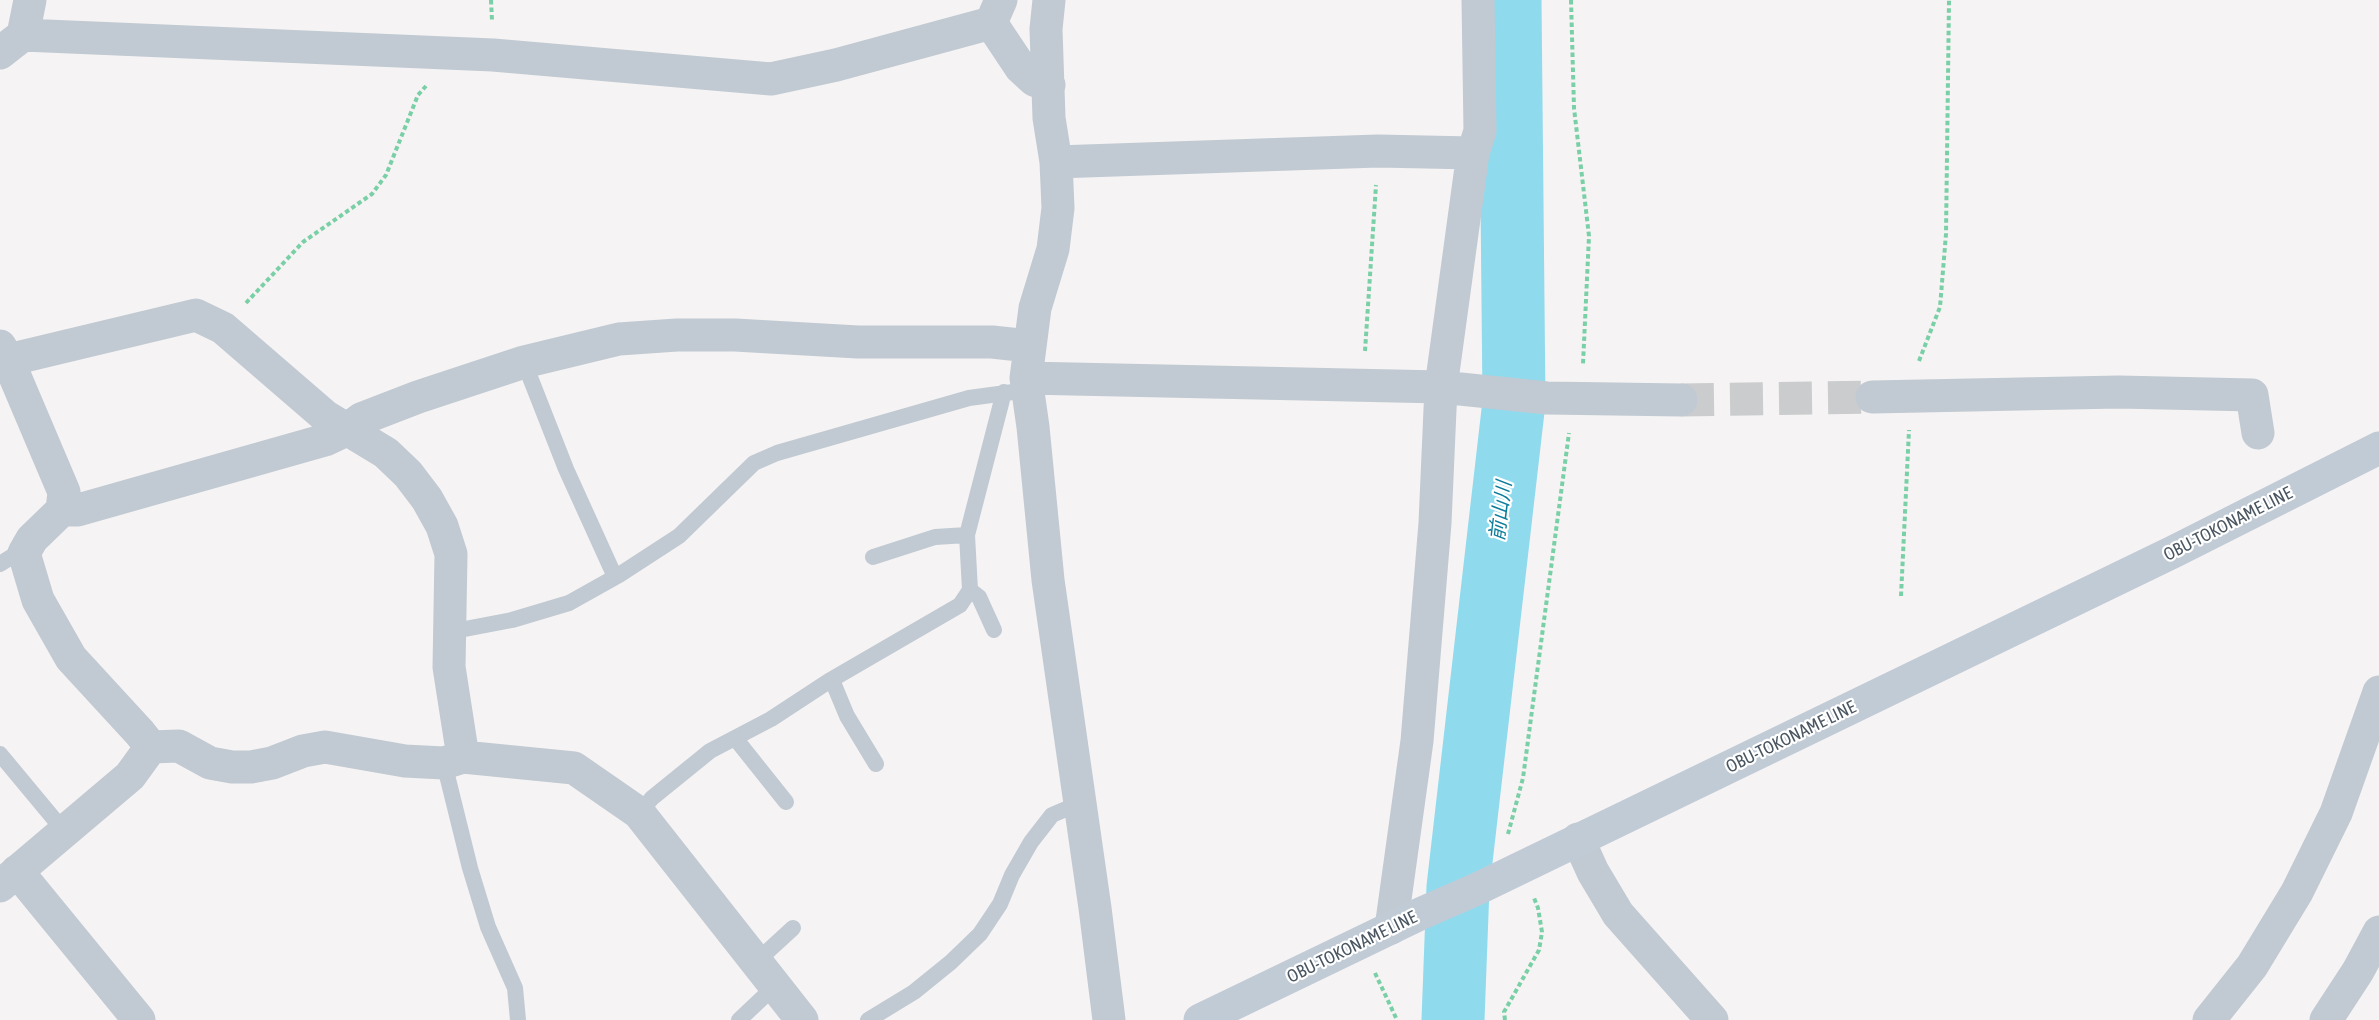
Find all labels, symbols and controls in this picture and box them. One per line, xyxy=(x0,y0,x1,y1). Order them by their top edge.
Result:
water label: 前山川 xyxy=(1485,480,1517,542)
street label: OBU-TOKONAME LINE xyxy=(2160,482,2296,566)
street label: OBU-TOKONAME LINE xyxy=(1723,696,1859,778)
street label: OBU-TOKONAME LINE xyxy=(1284,906,1420,988)

